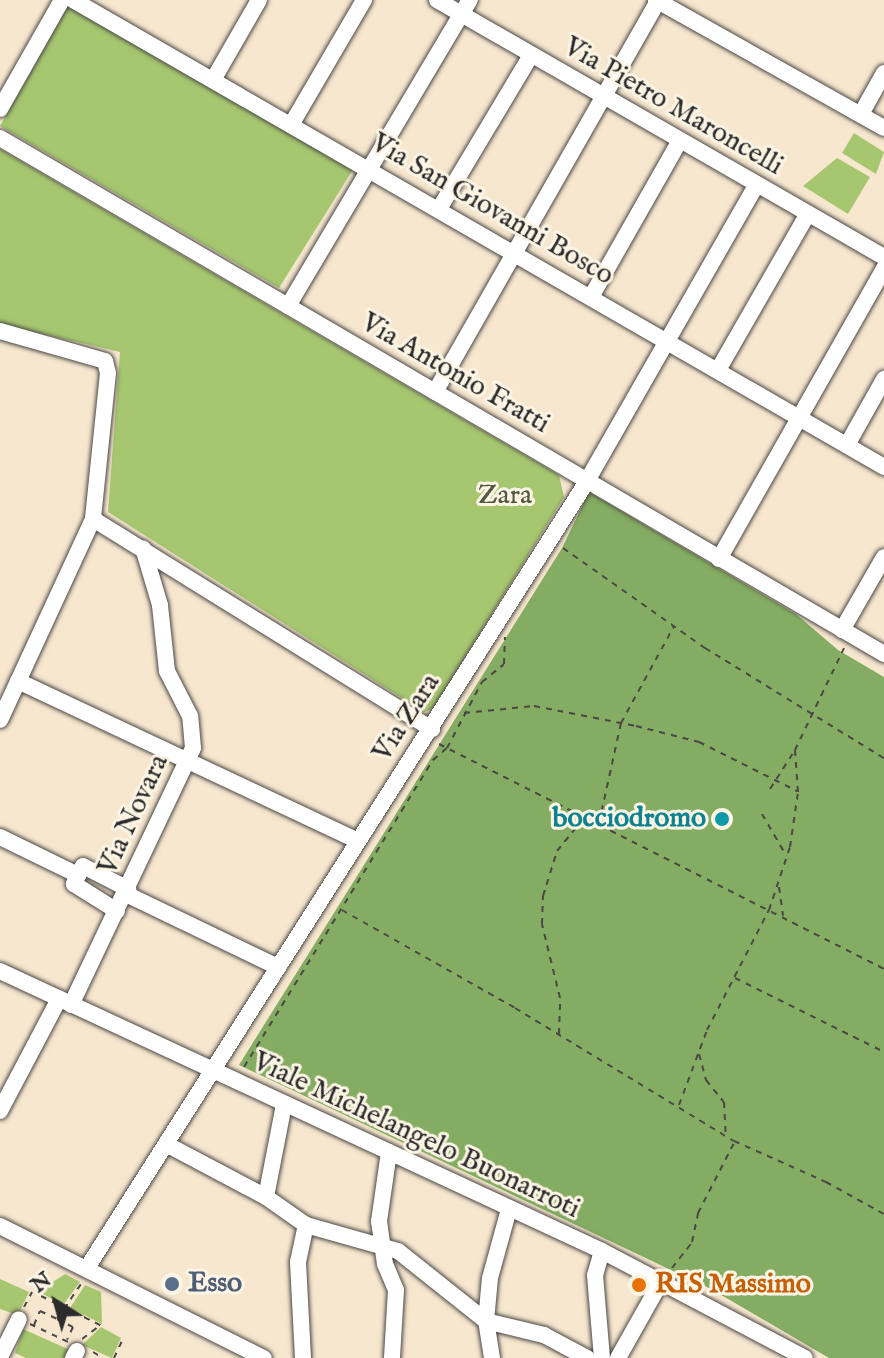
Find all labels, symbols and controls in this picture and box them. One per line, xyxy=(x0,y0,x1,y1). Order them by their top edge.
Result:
street label: Via Pietro Maroncelli xyxy=(557,30,789,184)
street label: Via San Giovanni Bosco xyxy=(365,127,619,293)
street label: Via Antonio Fratti xyxy=(355,306,555,442)
park label: Zara xyxy=(478,479,532,513)
street label: Via Zara xyxy=(366,668,448,768)
street label: Via Novara xyxy=(91,749,177,881)
place label: bocciodromo xyxy=(553,802,706,836)
marker: bocciodromo xyxy=(713,810,731,828)
street label: Viale Michelangelo Buonarroti xyxy=(247,1045,585,1227)
north arrow xyxy=(16,1262,96,1342)
text: N xyxy=(26,1266,58,1300)
place label: Esso xyxy=(188,1267,242,1301)
place label: RIS Massimo xyxy=(655,1268,811,1302)
marker: Esso xyxy=(163,1275,181,1293)
marker: RIS Massimo xyxy=(630,1276,648,1294)

